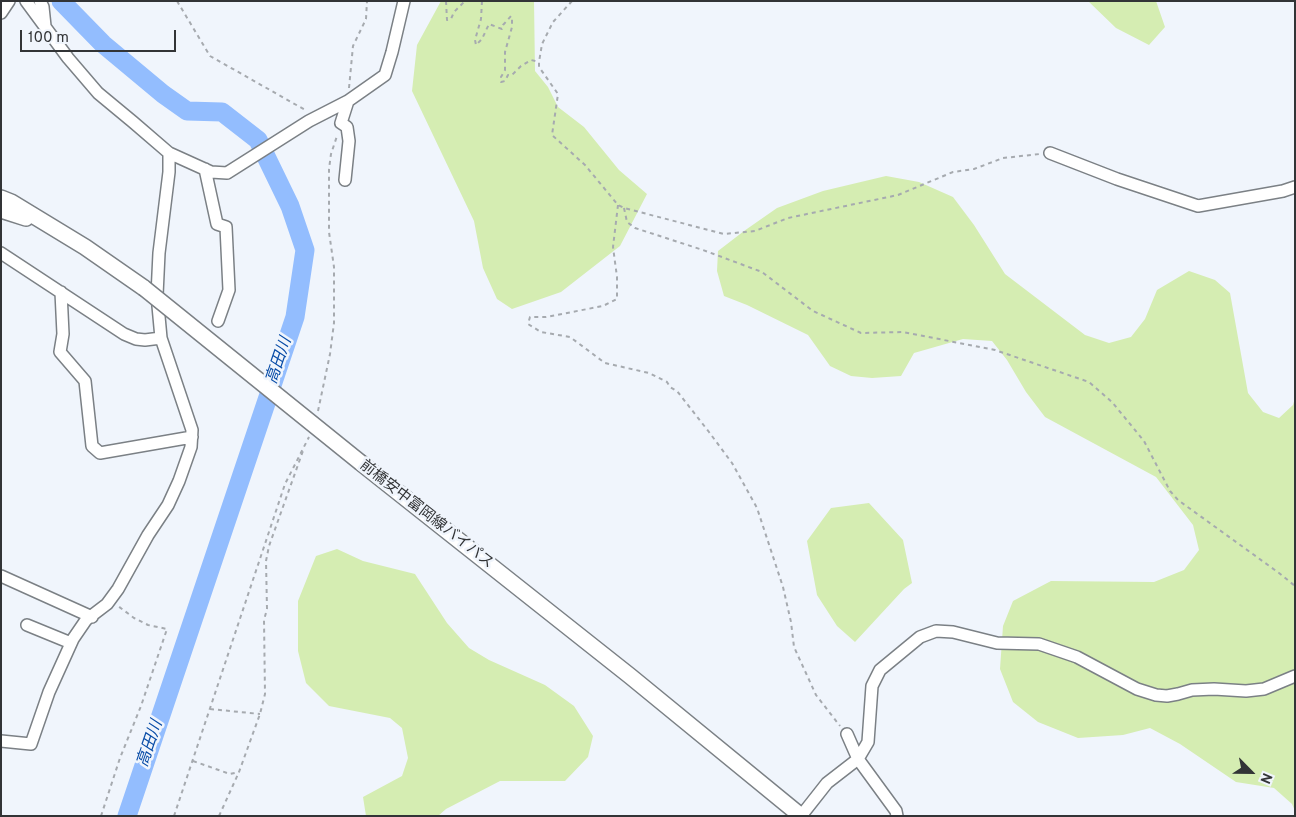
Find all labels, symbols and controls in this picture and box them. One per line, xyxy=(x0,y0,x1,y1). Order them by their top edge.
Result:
scale bar xyxy=(22,20,179,52)
text: 100 m xyxy=(28,29,69,48)
water label: 高田川 xyxy=(263,335,297,387)
street label: 前橋安中富岡線バイパス xyxy=(355,457,497,573)
water label: 高田川 xyxy=(134,718,168,770)
north arrow xyxy=(1226,747,1276,797)
text: N xyxy=(1255,770,1275,786)

